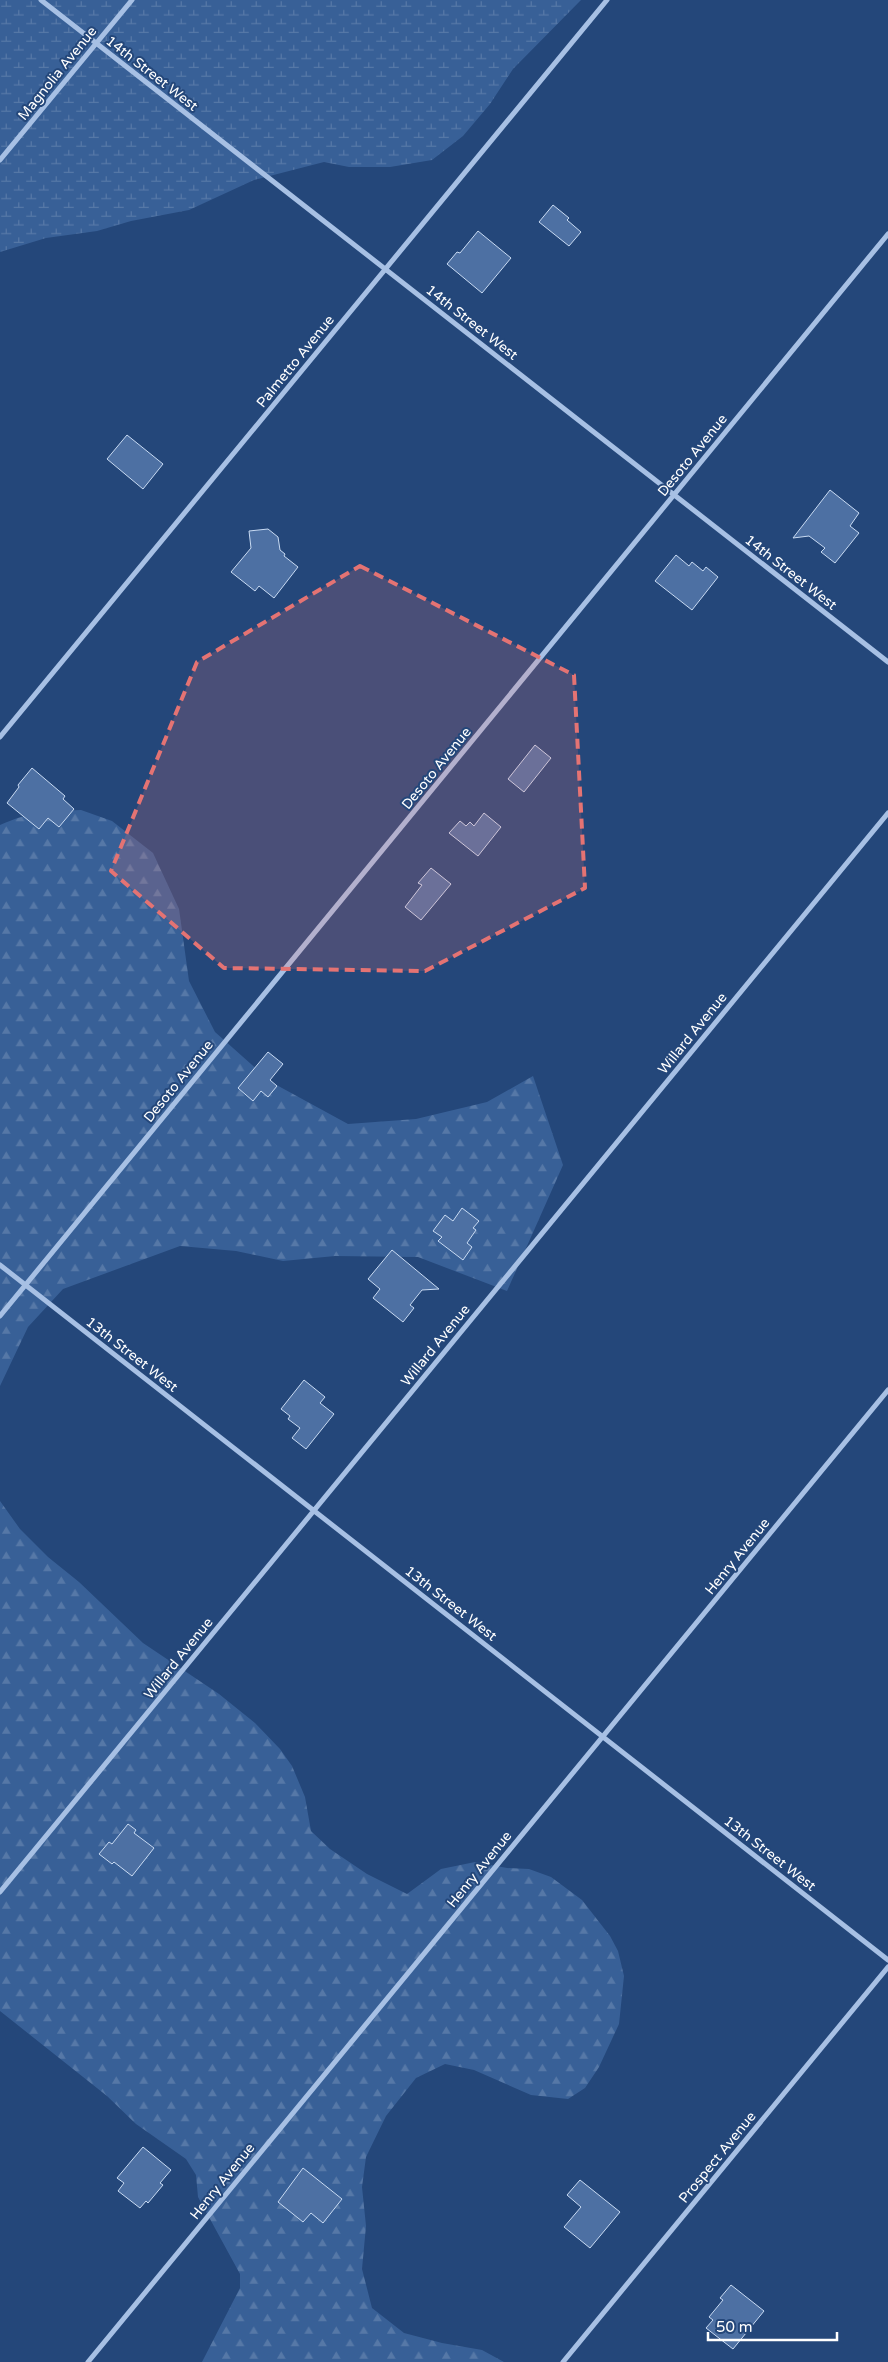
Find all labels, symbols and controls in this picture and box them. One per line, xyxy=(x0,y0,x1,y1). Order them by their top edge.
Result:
street label: Magnolia Avenue xyxy=(14,23,100,124)
street label: 14th Street West xyxy=(102,32,202,115)
street label: 14th Street West xyxy=(422,281,522,364)
street label: Palmetto Avenue xyxy=(253,312,338,411)
street label: Desoto Avenue xyxy=(654,411,731,500)
street label: 14th Street West xyxy=(741,531,841,614)
street label: Desoto Avenue xyxy=(398,724,475,813)
street label: Willard Avenue xyxy=(654,989,731,1078)
street label: Desoto Avenue xyxy=(140,1037,217,1126)
street label: Willard Avenue xyxy=(397,1301,474,1390)
street label: 13th Street West xyxy=(82,1313,182,1396)
street label: Henry Avenue xyxy=(701,1515,773,1598)
street label: 13th Street West xyxy=(401,1562,501,1645)
street label: Willard Avenue xyxy=(140,1614,217,1703)
street label: 13th Street West xyxy=(720,1812,820,1895)
street label: Henry Avenue xyxy=(443,1828,515,1911)
street label: Prospect Avenue xyxy=(675,2108,760,2207)
street label: Henry Avenue xyxy=(186,2140,258,2223)
scale bar xyxy=(708,2310,837,2342)
text: 50 m xyxy=(716,2318,753,2336)

